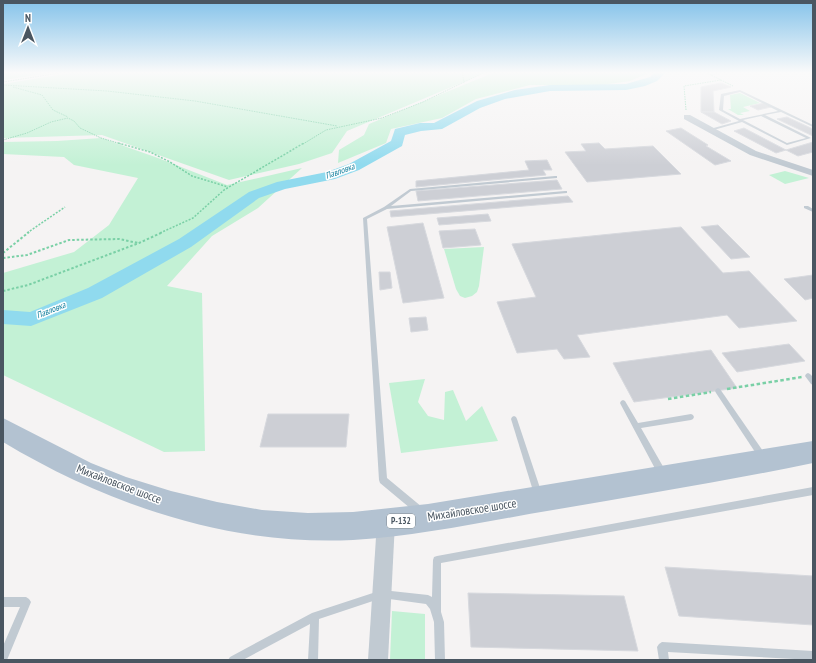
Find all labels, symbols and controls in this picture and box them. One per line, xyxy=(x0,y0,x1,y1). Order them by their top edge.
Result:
north arrow xyxy=(8,8,48,48)
text: N xyxy=(25,11,31,25)
water label: Павловка xyxy=(324,160,356,181)
water label: Павловка xyxy=(35,299,67,320)
street label: Михайловское шоссе xyxy=(75,460,164,507)
street label: Михайловское шоссе xyxy=(426,495,517,524)
road number: Р-132 xyxy=(387,514,415,528)

